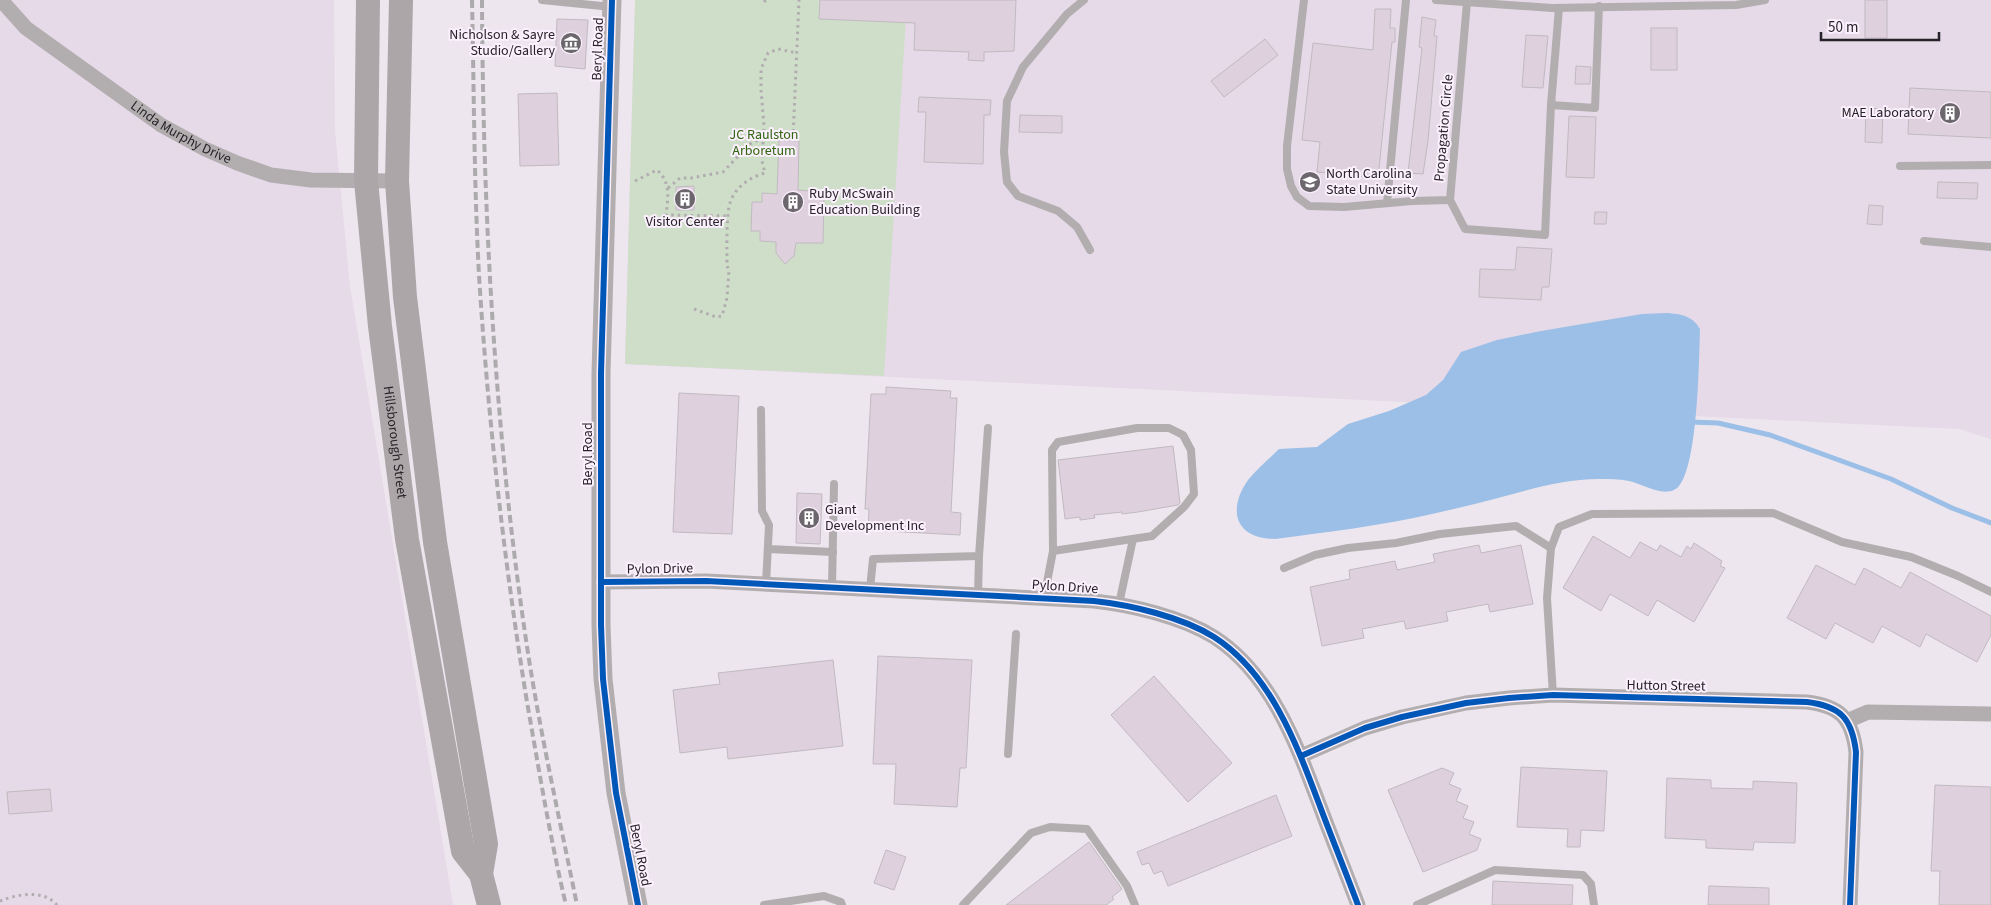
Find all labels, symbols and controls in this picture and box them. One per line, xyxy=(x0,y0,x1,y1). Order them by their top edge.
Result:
scale bar xyxy=(1821,10,1938,42)
street label: Beryl Road xyxy=(587,17,609,81)
text: 50 m xyxy=(1828,17,1858,38)
place label: Nicholson & Sayre Studio/Gallery xyxy=(449,25,555,61)
museum icon: Nicholson & Sayre Studio/Gallery xyxy=(559,31,583,55)
street label: Propagation Circle xyxy=(1429,73,1459,183)
street label: Linda Murphy Drive xyxy=(126,96,235,169)
building icon: MAE Laboratory xyxy=(1938,101,1962,125)
place label: MAE Laboratory xyxy=(1842,103,1934,123)
park label: JC Raulston Arboretum xyxy=(729,125,799,161)
place label: North Carolina State University xyxy=(1326,164,1418,200)
school or university icon: North Carolina State University xyxy=(1298,170,1322,194)
place label: Ruby McSwain Education Building xyxy=(809,184,920,220)
building icon: Visitor Center xyxy=(673,187,697,211)
building icon: Ruby McSwain Education Building xyxy=(781,190,805,214)
place label: Visitor Center xyxy=(646,212,724,232)
street label: Hillsborough Street xyxy=(378,385,412,500)
street label: Beryl Road xyxy=(578,422,598,486)
place label: Giant Development Inc xyxy=(825,500,925,536)
building icon: Giant Development Inc xyxy=(797,506,821,530)
street label: Pylon Drive xyxy=(627,558,693,580)
street label: Pylon Drive xyxy=(1031,575,1099,599)
street label: Hutton Street xyxy=(1626,675,1706,697)
street label: Beryl Road xyxy=(624,822,656,888)

